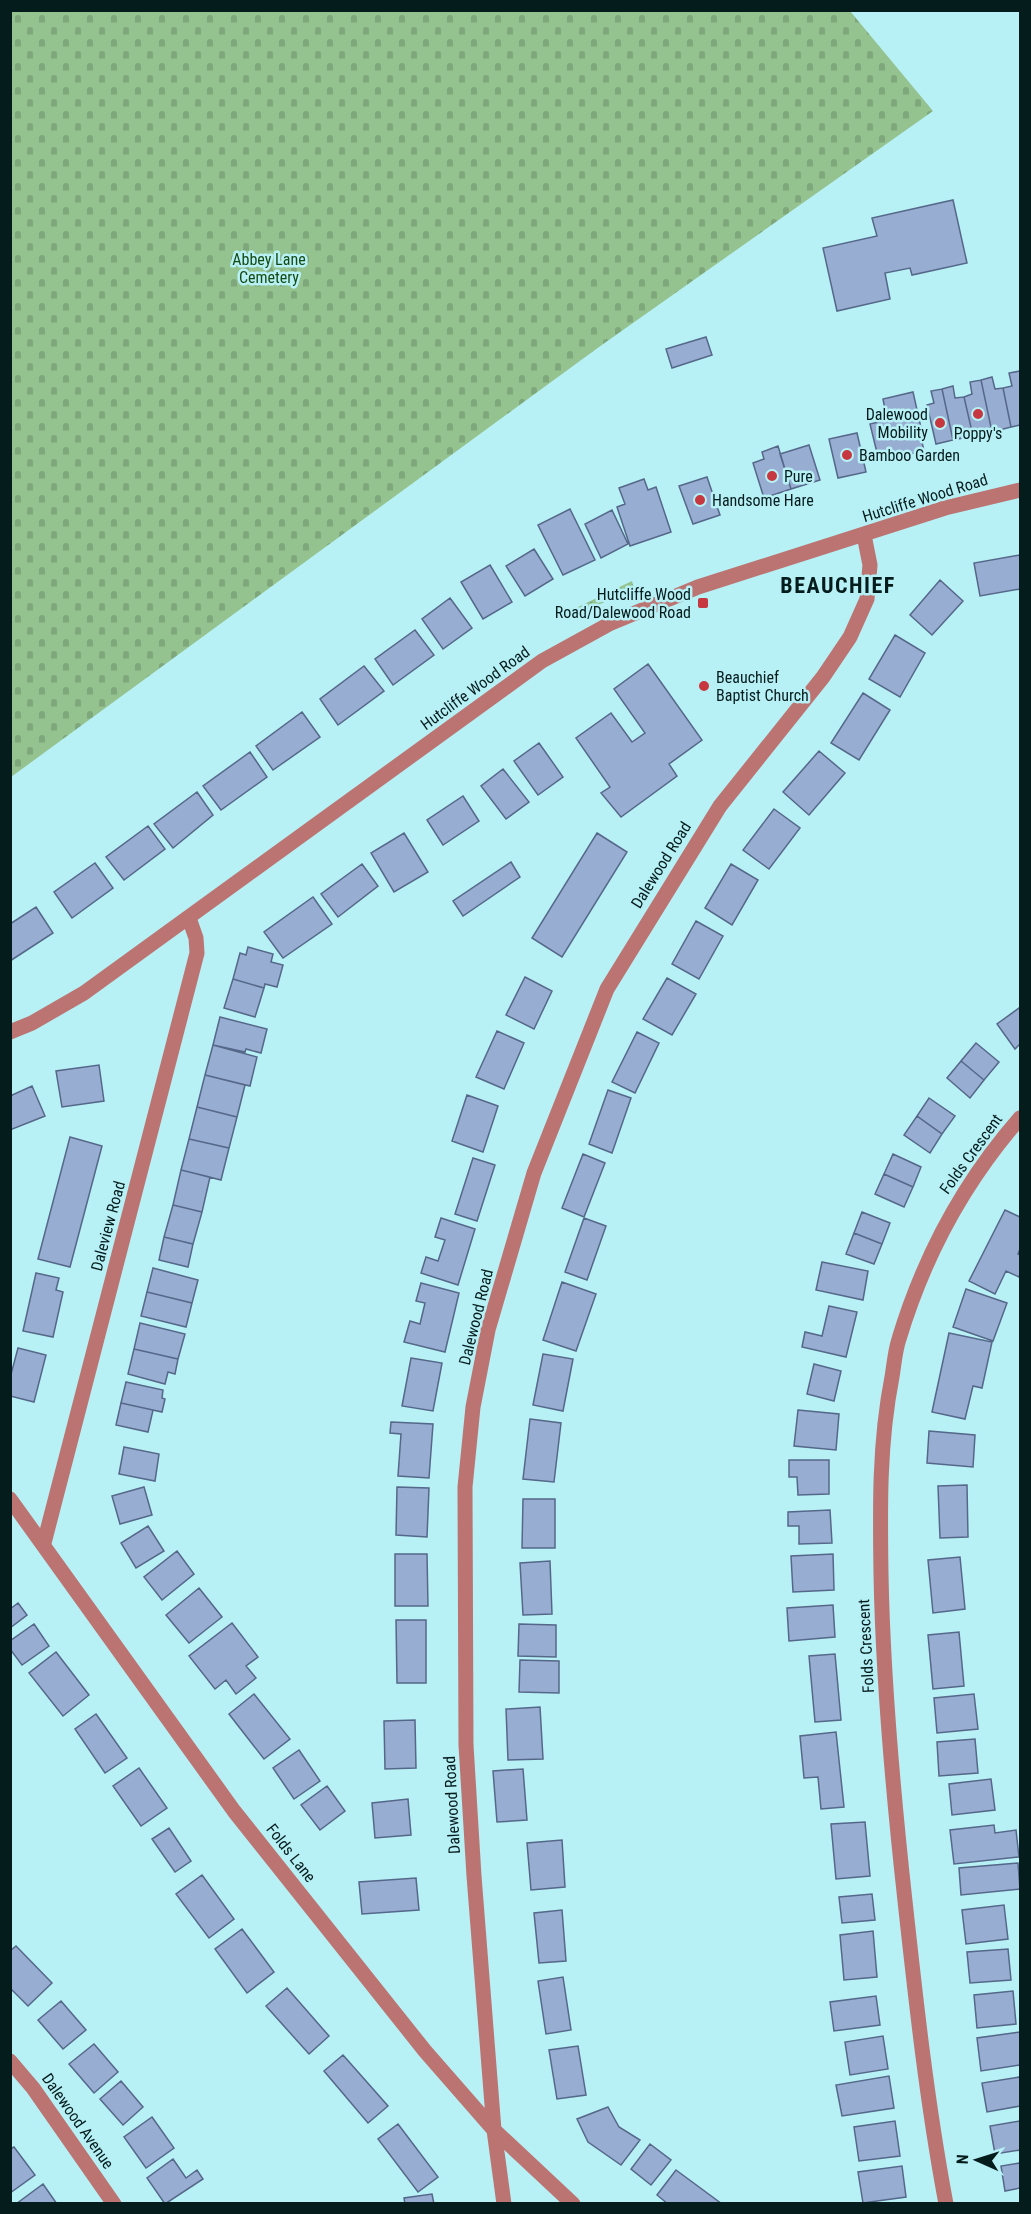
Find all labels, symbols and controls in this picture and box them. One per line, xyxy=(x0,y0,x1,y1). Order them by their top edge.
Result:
park label: Abbey Lane Cemetery xyxy=(232,250,306,287)
place label: Dalewood Mobility xyxy=(866,405,928,442)
marker: Poppy's xyxy=(971,407,985,421)
marker: Dalewood Mobility xyxy=(933,416,947,430)
place label: Poppy's xyxy=(954,424,1002,443)
place label: Bamboo Garden xyxy=(859,446,960,465)
marker: Bamboo Garden xyxy=(840,448,854,462)
place label: Pure xyxy=(784,467,813,486)
marker: Pure xyxy=(765,469,779,483)
street label: Hutcliffe Wood Road xyxy=(860,470,990,526)
place label: Handsome Hare xyxy=(712,491,814,510)
marker: Handsome Hare xyxy=(693,493,707,507)
district label: BEAUCHIEF xyxy=(780,573,896,598)
place label: Hutcliffe Wood Road/Dalewood Road xyxy=(555,585,691,622)
marker: Hutcliffe Wood Road/Dalewood Road xyxy=(696,596,710,610)
street label: Hutcliffe Wood Road xyxy=(417,642,533,734)
place label: Beauchief Baptist Church xyxy=(716,668,809,705)
marker: Beauchief Baptist Church xyxy=(697,679,711,693)
street label: Dalewood Road xyxy=(627,818,695,912)
street label: Folds Crescent xyxy=(936,1110,1006,1198)
street label: Daleview Road xyxy=(87,1179,129,1273)
street label: Dalewood Road xyxy=(455,1267,497,1367)
street label: Folds Crescent xyxy=(854,1598,878,1693)
street label: Dalewood Road xyxy=(440,1755,464,1855)
street label: Folds Lane xyxy=(262,1820,320,1886)
street label: Dalewood Avenue xyxy=(38,2070,118,2172)
north arrow xyxy=(947,2130,1007,2190)
text: N xyxy=(953,2154,972,2165)

